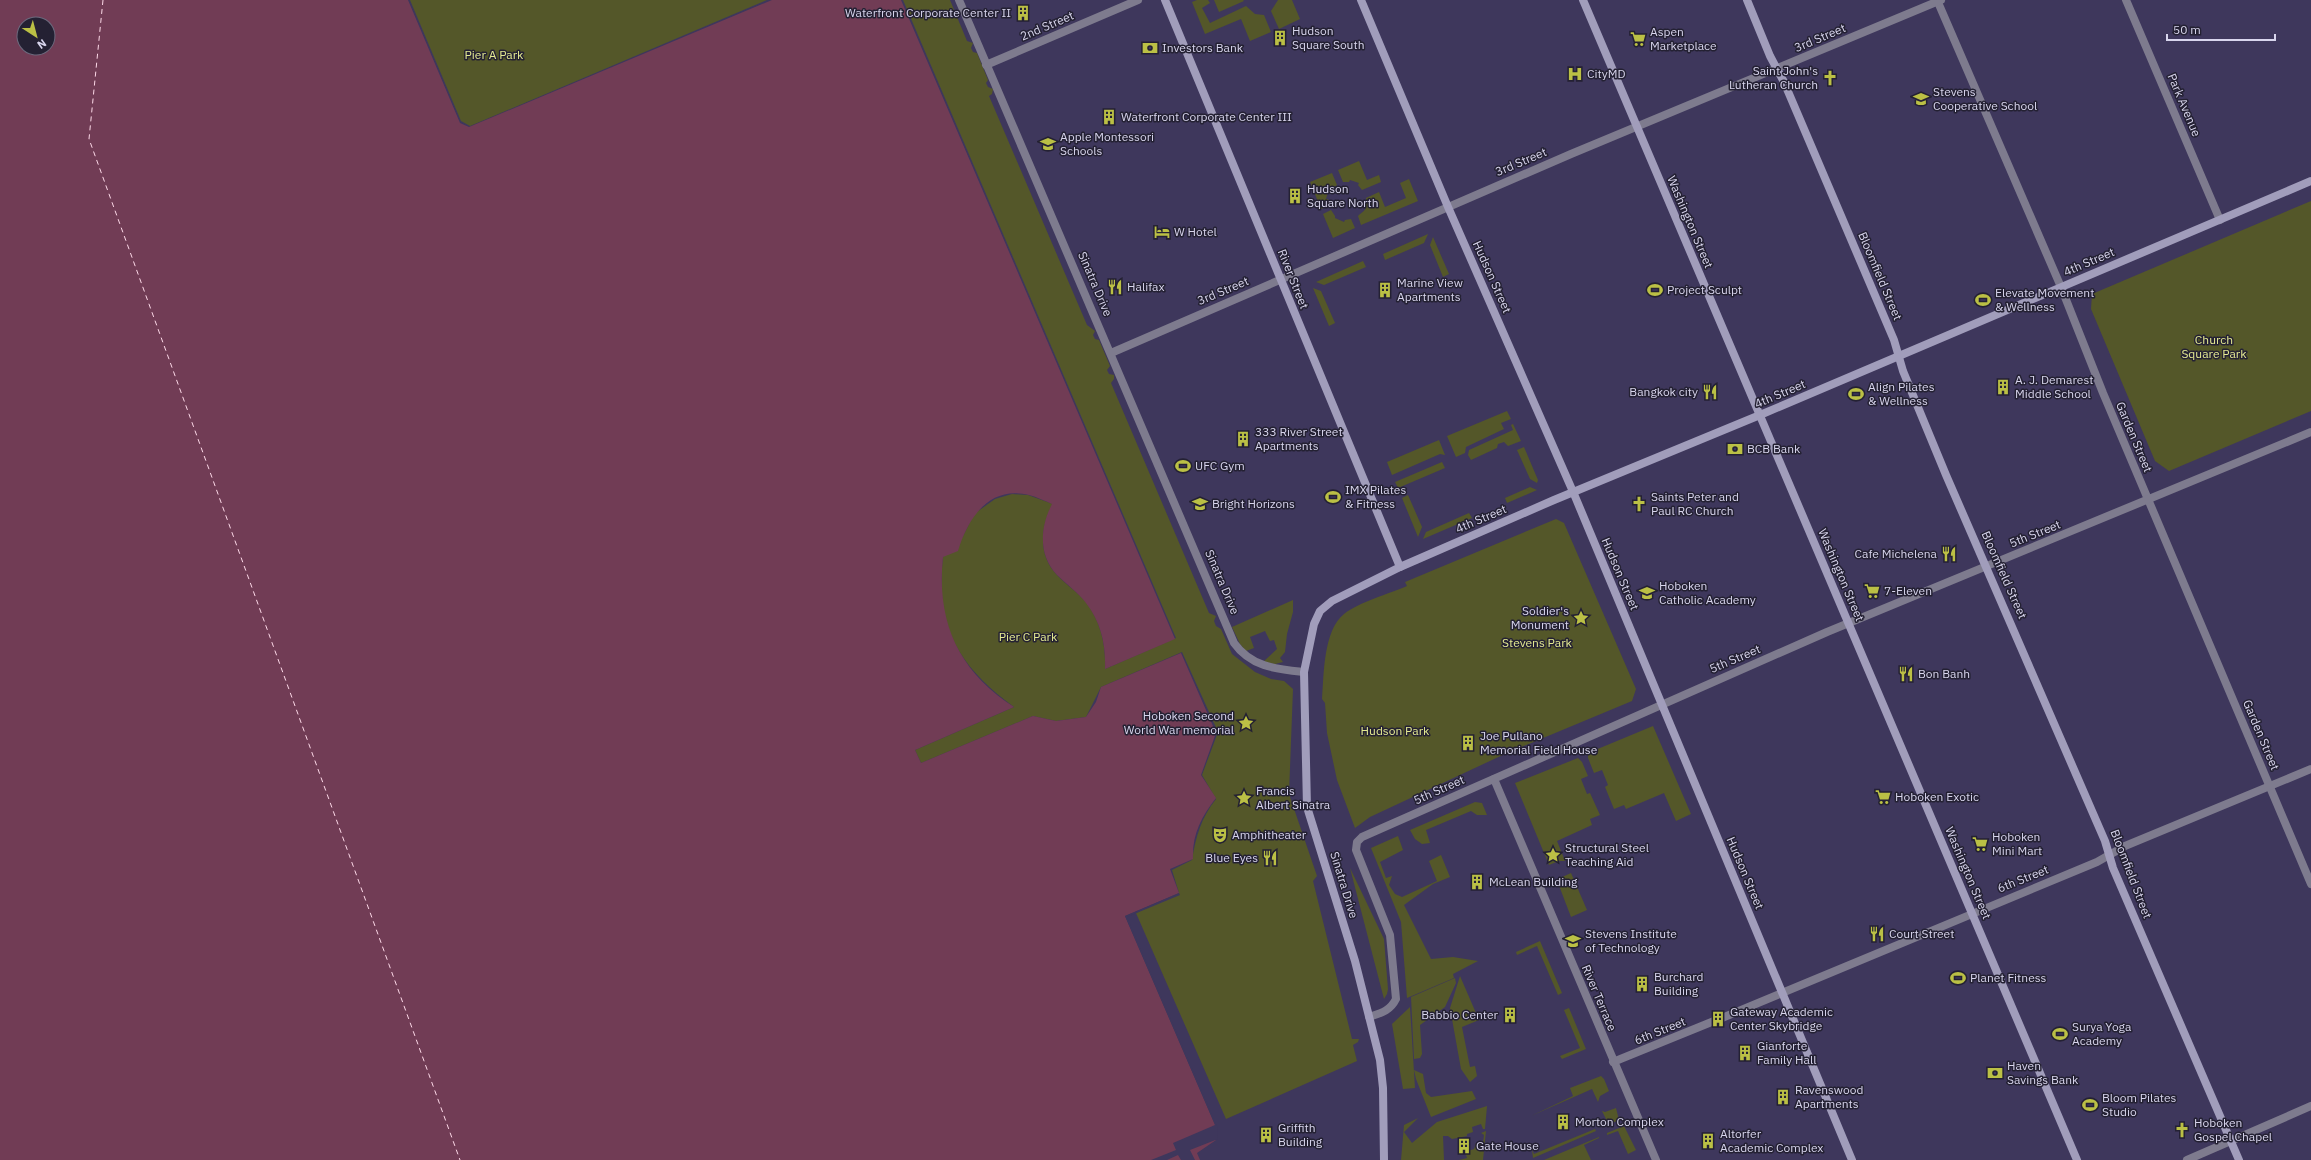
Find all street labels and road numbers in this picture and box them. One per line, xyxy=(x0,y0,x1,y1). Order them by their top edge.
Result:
street label: 2nd Street xyxy=(1018,8,1076,44)
street label: 3rd Street xyxy=(1792,20,1848,55)
street label: Park Avenue xyxy=(2164,71,2205,139)
street label: 3rd Street xyxy=(1493,144,1549,179)
street label: Washington Street xyxy=(1664,173,1717,270)
street label: Bloomfield Street xyxy=(1855,229,1906,322)
street label: Hudson Street xyxy=(1470,238,1515,315)
street label: 4th Street xyxy=(2061,244,2117,279)
street label: River Street xyxy=(1275,247,1312,311)
street label: Sinatra Drive xyxy=(1075,249,1116,319)
street label: 3rd Street xyxy=(1195,273,1251,308)
street label: 4th Street xyxy=(1752,376,1808,411)
street label: Garden Street xyxy=(2113,399,2156,474)
street label: 4th Street xyxy=(1453,501,1509,536)
street label: 5th Street xyxy=(2007,516,2063,551)
street label: Washington Street xyxy=(1815,526,1868,623)
street label: Bloomfield Street xyxy=(1978,529,2031,621)
street label: Hudson Street xyxy=(1598,535,1642,612)
street label: Sinatra Drive xyxy=(1202,547,1243,617)
street label: 5th Street xyxy=(1707,641,1763,676)
street label: Garden Street xyxy=(2240,697,2283,772)
street label: 5th Street xyxy=(1411,772,1467,807)
street label: Washington Street xyxy=(1942,824,1995,921)
street label: Bloomfield Street xyxy=(2108,827,2155,921)
street label: Hudson Street xyxy=(1723,834,1767,911)
street label: Sinatra Drive xyxy=(1327,850,1362,920)
street label: 6th Street xyxy=(1995,861,2051,896)
street label: River Terrace xyxy=(1579,962,1620,1034)
street label: 6th Street xyxy=(1632,1013,1688,1048)

